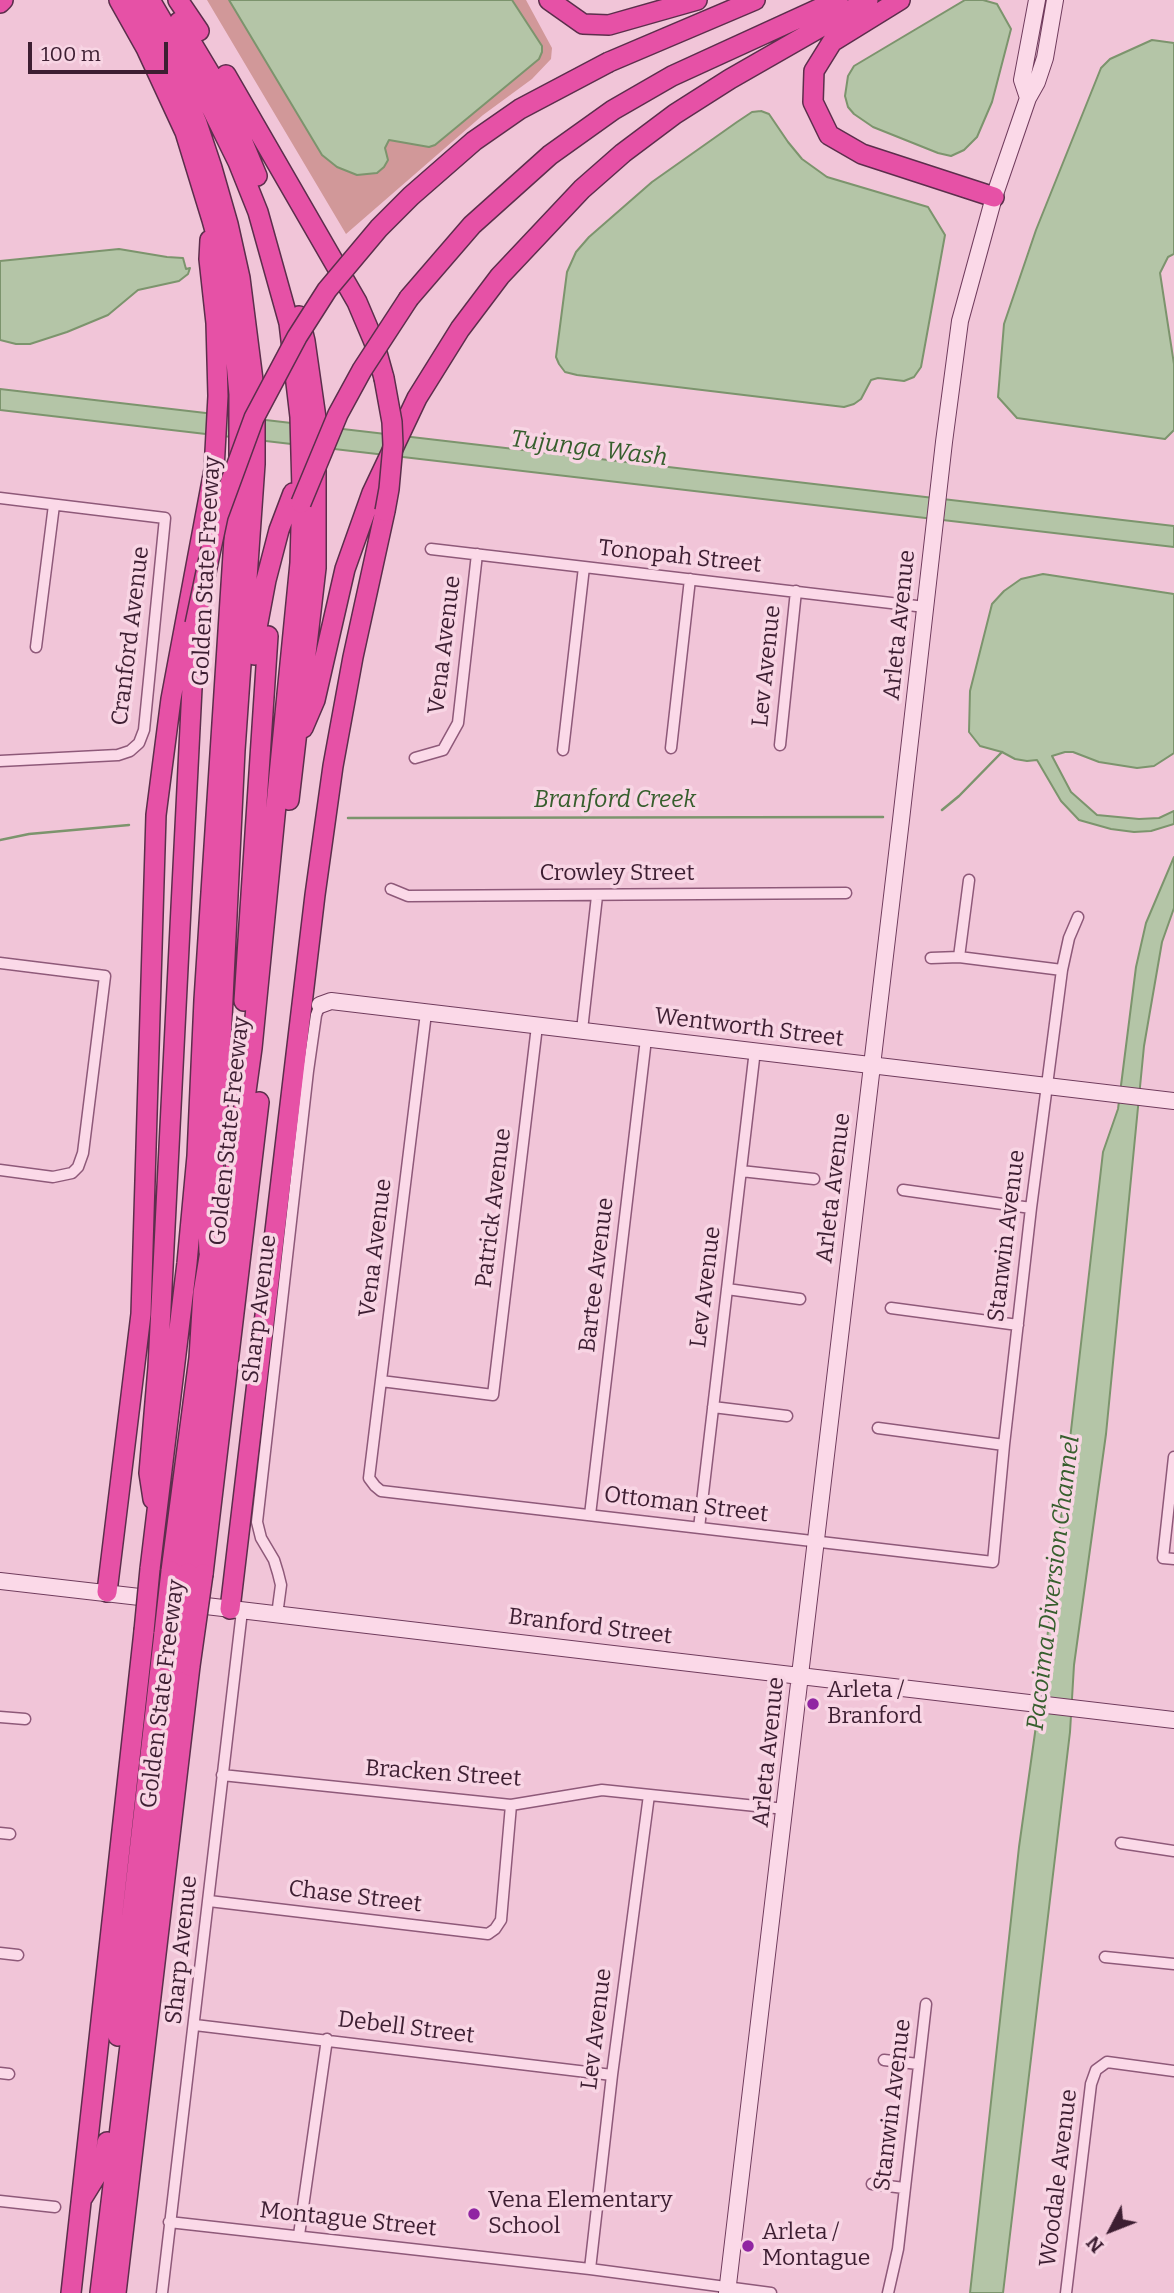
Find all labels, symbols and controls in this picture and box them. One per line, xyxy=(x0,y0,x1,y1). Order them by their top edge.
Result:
scale bar xyxy=(32,28,172,72)
text: 100 m xyxy=(41,41,101,67)
water label: Tujunga Wash xyxy=(509,425,669,473)
street label: Golden State Freeway xyxy=(187,455,227,687)
street label: Tonopah Street xyxy=(597,535,763,579)
street label: Cranford Avenue xyxy=(106,545,156,727)
street label: Arleta Avenue xyxy=(878,549,922,701)
street label: Vena Avenue xyxy=(423,574,467,716)
street label: Lev Avenue xyxy=(747,604,787,728)
water label: Branford Creek xyxy=(534,786,696,814)
street label: Crowley Street xyxy=(539,860,695,888)
street label: Wentworth Street xyxy=(653,1003,845,1053)
street label: Golden State Freeway xyxy=(204,1015,256,1247)
street label: Arleta Avenue xyxy=(811,1111,857,1265)
street label: Patrick Avenue xyxy=(471,1127,517,1289)
street label: Stanwin Avenue xyxy=(983,1148,1031,1324)
street label: Vena Avenue xyxy=(354,1177,398,1319)
street label: Bartee Avenue xyxy=(574,1196,620,1354)
street label: Lev Avenue xyxy=(685,1225,727,1349)
street label: Sharp Avenue xyxy=(237,1233,283,1385)
water label: Pacoima Diversion Channel xyxy=(1022,1434,1086,1732)
street label: Ottoman Street xyxy=(602,1481,770,1529)
street label: Golden State Freeway xyxy=(135,1578,191,1810)
street label: Branford Street xyxy=(507,1603,673,1651)
street label: Arleta Avenue xyxy=(747,1676,791,1828)
place label: Arleta / Branford xyxy=(827,1677,922,1731)
marker: Arleta / Branford xyxy=(805,1696,821,1712)
street label: Bracken Street xyxy=(364,1755,522,1793)
street label: Sharp Avenue xyxy=(160,1874,204,2026)
street label: Chase Street xyxy=(287,1875,423,1919)
street label: Lev Avenue xyxy=(576,1967,618,2091)
street label: Debell Street xyxy=(336,2006,476,2050)
street label: Stanwin Avenue xyxy=(869,2017,917,2193)
street label: Woodale Avenue xyxy=(1034,2088,1084,2268)
place label: Vena Elementary School xyxy=(488,2187,672,2241)
north arrow xyxy=(1076,2195,1146,2265)
street label: Montague Street xyxy=(258,2197,438,2243)
marker: Vena Elementary School xyxy=(466,2206,482,2222)
place label: Arleta / Montague xyxy=(762,2219,870,2273)
text: N xyxy=(1082,2231,1108,2258)
marker: Arleta / Montague xyxy=(740,2238,756,2254)

